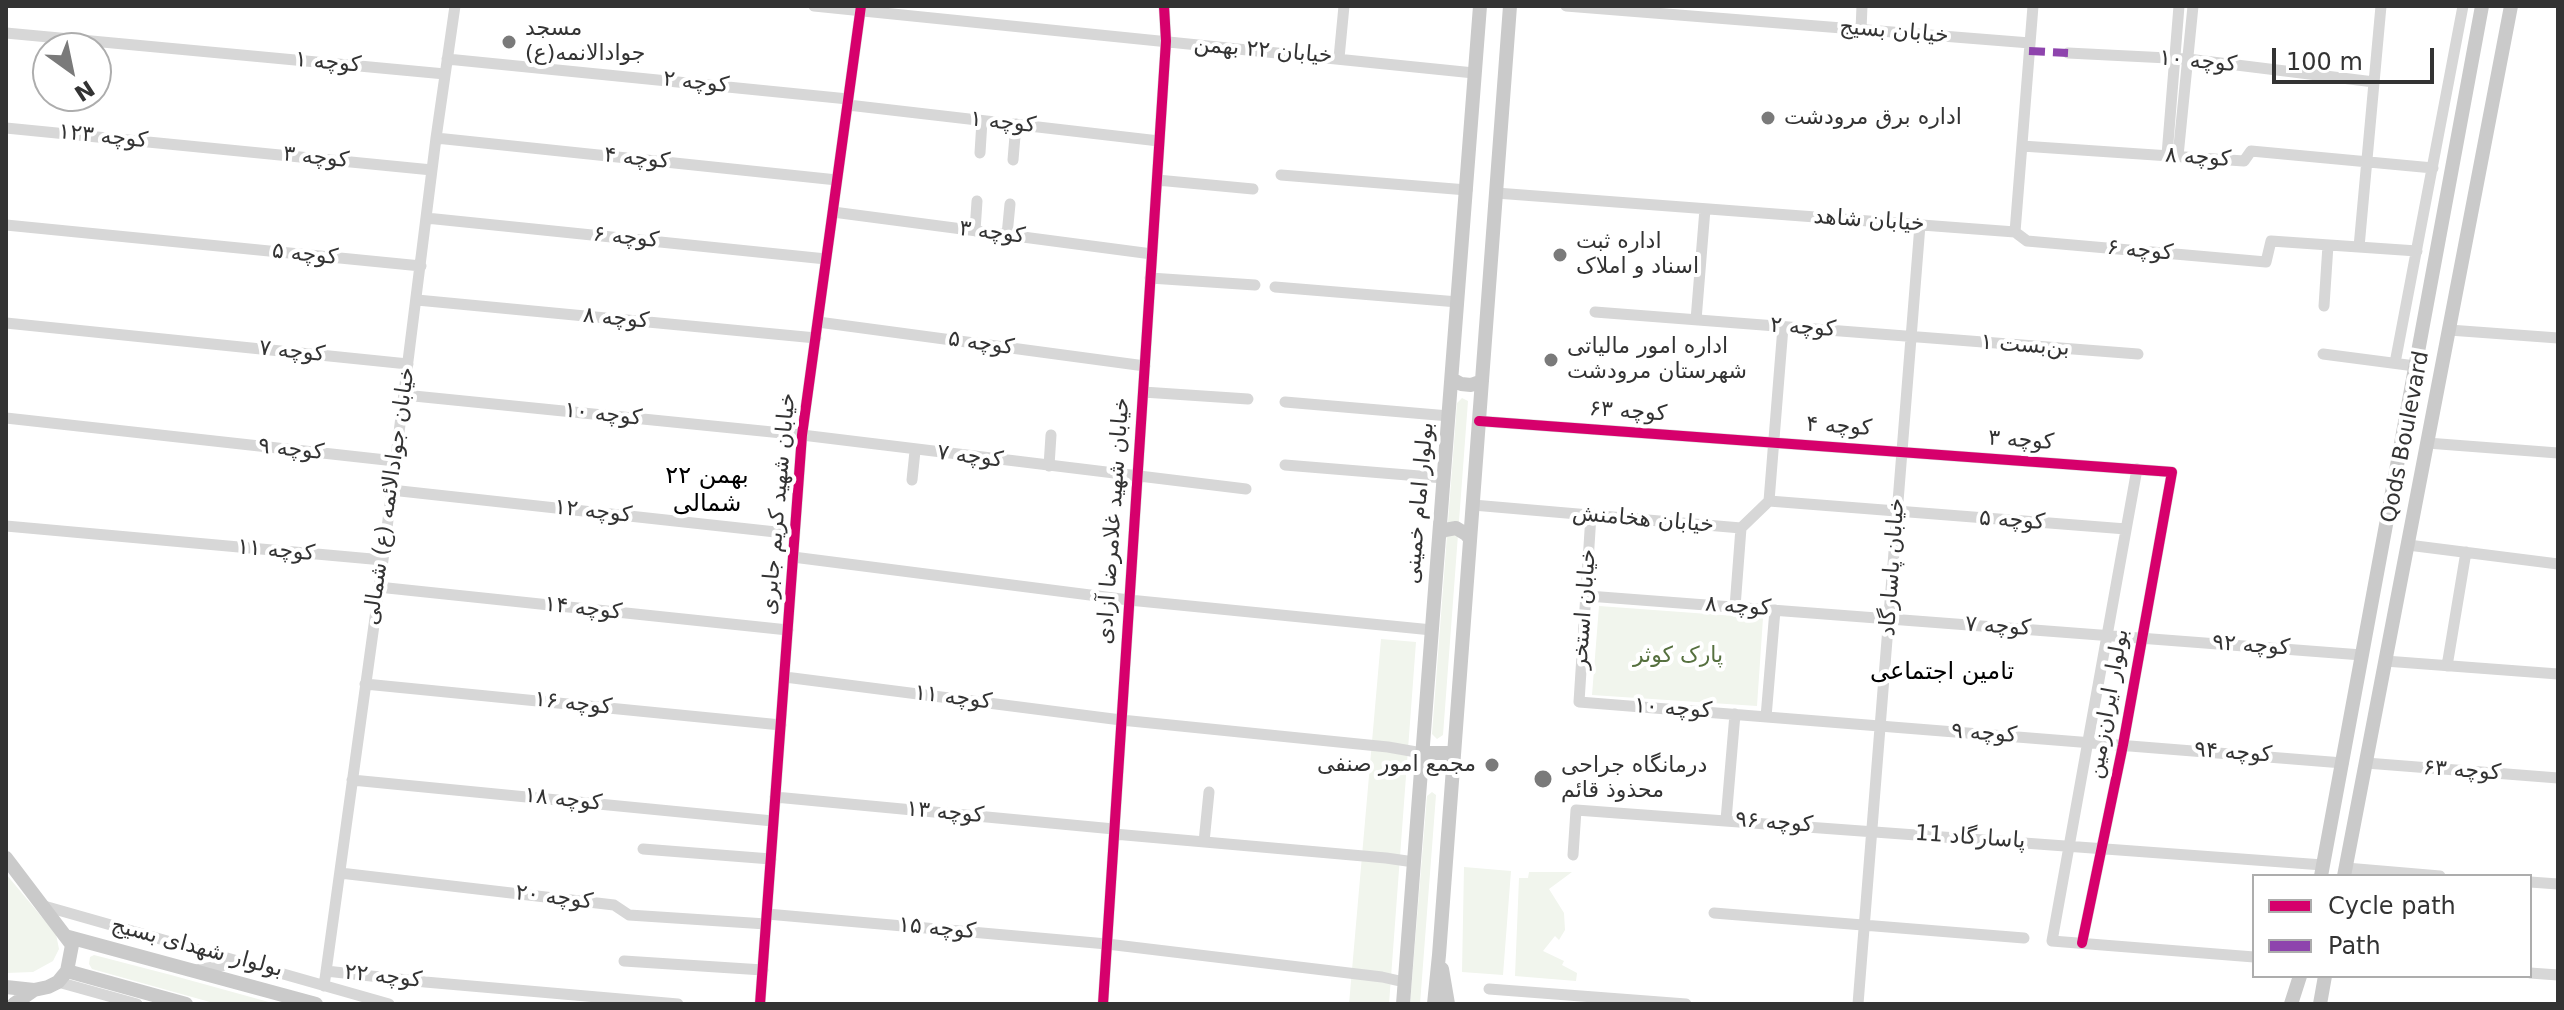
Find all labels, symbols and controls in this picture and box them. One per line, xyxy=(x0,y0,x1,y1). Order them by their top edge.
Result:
street label: خیابان بسیج xyxy=(1838,14,1950,50)
place label: مسجد جوادالانمه(ع) xyxy=(525,16,645,68)
north arrow xyxy=(32,32,112,112)
street label: خیابان ۲۲ بهمن xyxy=(1192,32,1334,70)
scale bar xyxy=(2276,32,2438,82)
marker: مسجد جوادالانمه(ع) xyxy=(500,33,518,51)
street label: کوچه ۱۰ xyxy=(2158,45,2238,79)
street label: کوچه ۱ xyxy=(294,47,362,79)
text: 100 m xyxy=(2286,48,2363,76)
street label: کوچه ۲ xyxy=(662,66,730,100)
text: N xyxy=(70,75,99,106)
place label: اداره برق مرودشت xyxy=(1784,105,1962,131)
street label: کوچه ۱ xyxy=(969,106,1037,140)
marker: اداره برق مرودشت xyxy=(1759,109,1777,127)
street label: کوچه ۱۲۳ xyxy=(57,119,149,155)
street label: کوچه ۳ xyxy=(282,141,350,175)
street label: کوچه ۴ xyxy=(603,142,671,176)
street label: کوچه ۸ xyxy=(2164,143,2232,173)
street label: خیابان شاهد xyxy=(1813,204,1925,238)
street label: کوچه ۳ xyxy=(958,216,1026,250)
street label: کوچه ۶ xyxy=(592,221,660,255)
place label: اداره ثبت اسناد و املاک xyxy=(1576,229,1699,280)
street label: کوچه ۶ xyxy=(2106,235,2174,267)
street label: کوچه ۵ xyxy=(271,238,339,272)
marker: اداره ثبت اسناد و املاک xyxy=(1551,246,1569,264)
street label: کوچه ۸ xyxy=(582,303,650,335)
street label: کوچه ۲ xyxy=(1769,313,1837,343)
street label: کوچه ۵ xyxy=(946,326,1016,362)
street label: بن‌بست ۱ xyxy=(1980,330,2070,362)
place label: اداره امور مالیاتی شهرستان مرودشت xyxy=(1567,334,1747,386)
street label: کوچه ۷ xyxy=(258,335,326,369)
street label: Qods Boulevard xyxy=(2376,349,2436,525)
marker: اداره امور مالیاتی شهرستان مرودشت xyxy=(1542,351,1560,369)
street label: خیابان جوادالائمه (ع) شمالی xyxy=(359,365,421,627)
street label: خیابان شهید کریم جابری xyxy=(756,392,802,616)
street label: کوچه ۶۳ xyxy=(1588,396,1668,428)
street label: خیابان شهید غلامرضا آزادی xyxy=(1092,397,1136,645)
street label: کوچه ۱۰ xyxy=(563,398,643,432)
street label: کوچه ۴ xyxy=(1805,412,1873,442)
street label: بولوار امام خمینی xyxy=(1400,421,1440,585)
street label: کوچه ۳ xyxy=(1987,426,2055,456)
street label: کوچه ۹ xyxy=(257,433,325,467)
street label: کوچه ۷ xyxy=(936,440,1004,474)
district label: ۲۲ بهمن شمالی xyxy=(665,463,749,519)
street label: کوچه ۱۲ xyxy=(553,495,633,529)
street label: خیابان پاسارگاد xyxy=(1875,497,1911,637)
street label: خیابان هخامنش xyxy=(1571,501,1715,539)
street label: کوچه ۵ xyxy=(1978,506,2046,536)
street label: کوچه ۱۱ xyxy=(236,534,316,568)
street label: خیابان استخر xyxy=(1568,548,1602,670)
street label: کوچه ۱۴ xyxy=(543,592,623,626)
street label: کوچه ۸ xyxy=(1704,592,1772,622)
street label: کوچه ۷ xyxy=(1964,612,2032,642)
street label: بولوار ایران‌زمین xyxy=(2083,627,2135,781)
street label: کوچه ۹۲ xyxy=(2211,630,2291,662)
park label: پارک کوثر xyxy=(1633,643,1723,669)
district label: تامین اجتماعی xyxy=(1870,659,2014,687)
street label: کوچه ۱۱ xyxy=(913,680,993,716)
street label: کوچه ۱۶ xyxy=(533,687,613,721)
street label: کوچه ۱۰ xyxy=(1633,693,1713,725)
street label: کوچه ۹ xyxy=(1950,719,2018,749)
street label: کوچه ۹۴ xyxy=(2193,737,2273,769)
place label: مجمع امور صنفی xyxy=(1317,752,1476,778)
place label: درمانگاه جراحی محذوذ قائم xyxy=(1561,753,1707,804)
street label: کوچه ۶۳ xyxy=(2422,755,2502,787)
marker: مجمع امور صنفی xyxy=(1483,756,1501,774)
marker: درمانگاه جراحی محذوذ قائم xyxy=(1532,768,1554,790)
street label: کوچه ۱۸ xyxy=(523,783,603,817)
street label: کوچه ۱۳ xyxy=(905,796,985,830)
street label: کوچه ۹۶ xyxy=(1734,807,1814,839)
street label: پاسارگاد 11 xyxy=(1914,821,2026,855)
legend xyxy=(2252,874,2532,978)
street label: کوچه ۲۰ xyxy=(514,880,594,916)
text: Cycle path xyxy=(2328,892,2456,920)
street label: بولوار شهدای بسیج xyxy=(108,912,286,984)
street label: کوچه ۱۵ xyxy=(897,912,977,946)
text: Path xyxy=(2328,932,2381,960)
street label: کوچه ۲۲ xyxy=(343,960,423,994)

